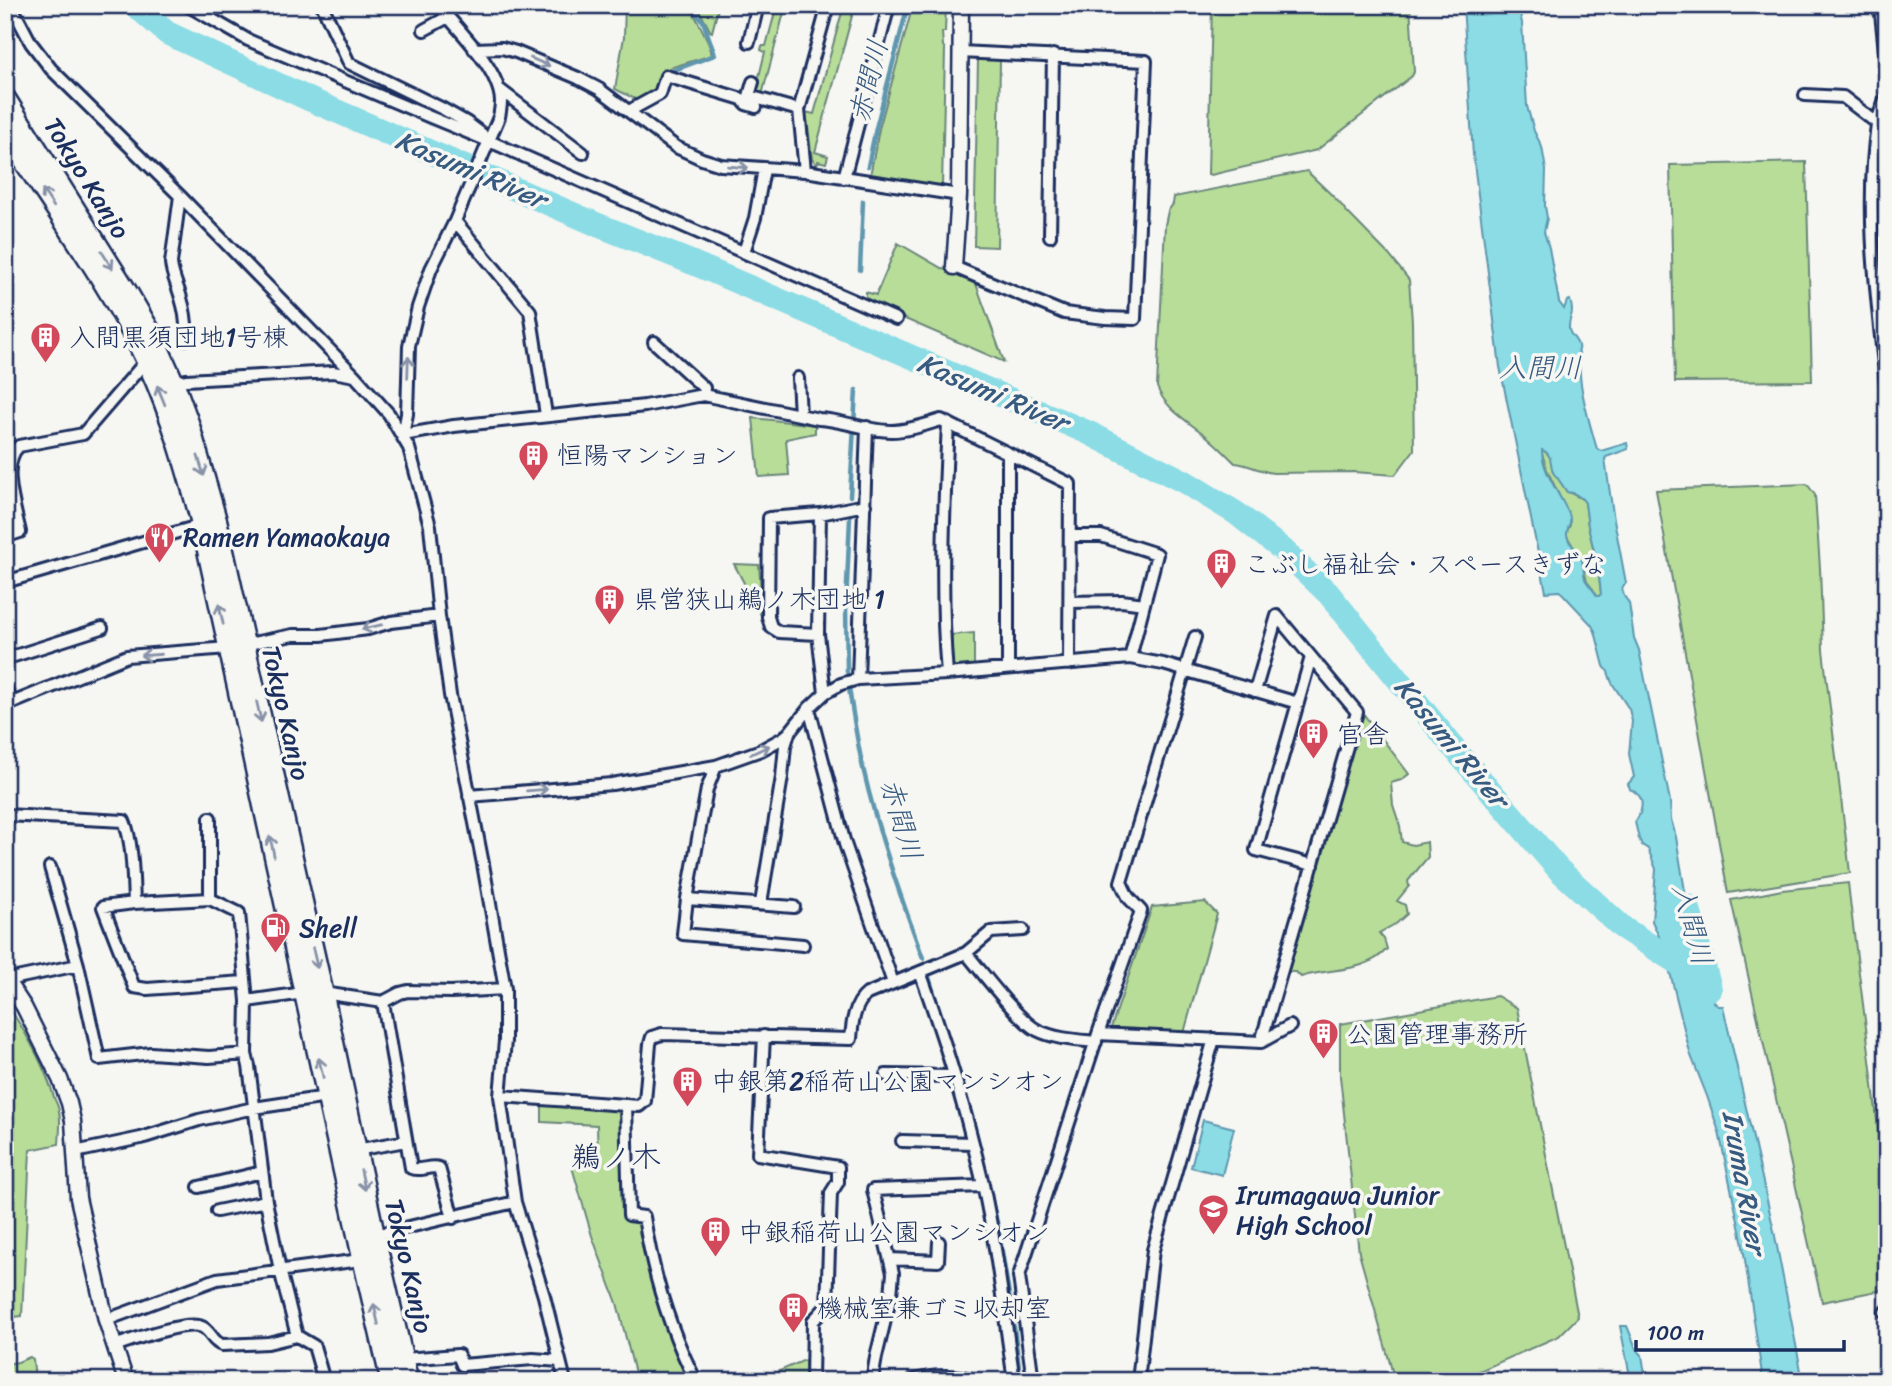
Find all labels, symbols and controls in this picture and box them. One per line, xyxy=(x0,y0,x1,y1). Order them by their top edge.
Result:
water label: 赤間川 xyxy=(835,34,902,128)
one-way arrow xyxy=(529,56,550,69)
street label: Tokyo Kanjo xyxy=(31,108,143,248)
water label: Kasumi River xyxy=(388,116,559,225)
one-way arrow xyxy=(727,160,749,173)
one-way arrow xyxy=(41,189,55,208)
one-way arrow xyxy=(100,249,114,269)
place label: 入間黒須団地1号棟 xyxy=(69,314,288,360)
building icon: 入間黒須団地1号棟 xyxy=(29,320,63,364)
water label: Kasumi River xyxy=(910,339,1081,448)
water label: 入間川 xyxy=(1498,343,1582,392)
one-way arrow xyxy=(401,356,415,379)
one-way arrow xyxy=(154,385,167,407)
place label: 恒陽マンション xyxy=(557,432,738,478)
building icon: 恒陽マンション xyxy=(517,438,551,482)
one-way arrow xyxy=(196,454,209,476)
place label: Ramen Yamaokaya xyxy=(183,514,390,560)
restaurant icon: Ramen Yamaokaya xyxy=(143,520,177,564)
place label: こぶし福祉会・スペースきずな xyxy=(1244,541,1606,587)
building icon: こぶし福祉会・スペースきずな xyxy=(1204,547,1238,591)
place label: 県営狭山鵜ノ木団地 1 xyxy=(633,576,885,622)
building icon: 県営狭山鵜ノ木団地 1 xyxy=(593,582,627,626)
one-way arrow xyxy=(214,603,227,626)
one-way arrow xyxy=(361,621,384,634)
street label: Tokyo Kanjo xyxy=(248,641,324,785)
one-way arrow xyxy=(141,649,163,662)
water label: Kasumi River xyxy=(1382,666,1525,823)
one-way arrow xyxy=(252,700,266,723)
place label: 官舎 xyxy=(1337,711,1389,757)
building icon: 官舎 xyxy=(1297,717,1331,761)
one-way arrow xyxy=(749,743,770,756)
water label: 赤間川 xyxy=(866,772,937,866)
one-way arrow xyxy=(525,783,548,796)
one-way arrow xyxy=(264,835,278,858)
water label: 入間川 xyxy=(1658,877,1727,971)
place label: Shell xyxy=(299,905,358,951)
fuel station icon: Shell xyxy=(259,911,293,955)
one-way arrow xyxy=(309,946,322,969)
place label: 公園管理事務所 xyxy=(1346,1011,1528,1057)
building icon: 公園管理事務所 xyxy=(1306,1017,1340,1061)
one-way arrow xyxy=(314,1057,327,1080)
place label: 中銀第2稲荷山公園マンシオン xyxy=(711,1058,1064,1104)
building icon: 中銀第2稲荷山公園マンシオン xyxy=(671,1064,705,1108)
water label: Iruma River xyxy=(1708,1106,1782,1263)
district label: 鵜ノ木 xyxy=(571,1130,661,1184)
one-way arrow xyxy=(356,1168,370,1191)
place label: Irumagawa Junior High School xyxy=(1235,1172,1440,1248)
school or university icon: Irumagawa Junior High School xyxy=(1196,1193,1230,1237)
street label: Tokyo Kanjo xyxy=(371,1194,447,1338)
place label: 中銀稲荷山公園マンシオン xyxy=(738,1209,1050,1255)
building icon: 中銀稲荷山公園マンシオン xyxy=(698,1215,732,1259)
place label: 機械室兼ゴミ収却室 xyxy=(817,1285,1051,1331)
building icon: 機械室兼ゴミ収却室 xyxy=(777,1291,811,1335)
one-way arrow xyxy=(369,1303,382,1326)
scale bar xyxy=(1636,1309,1845,1353)
text: 100 m xyxy=(1647,1314,1704,1352)

